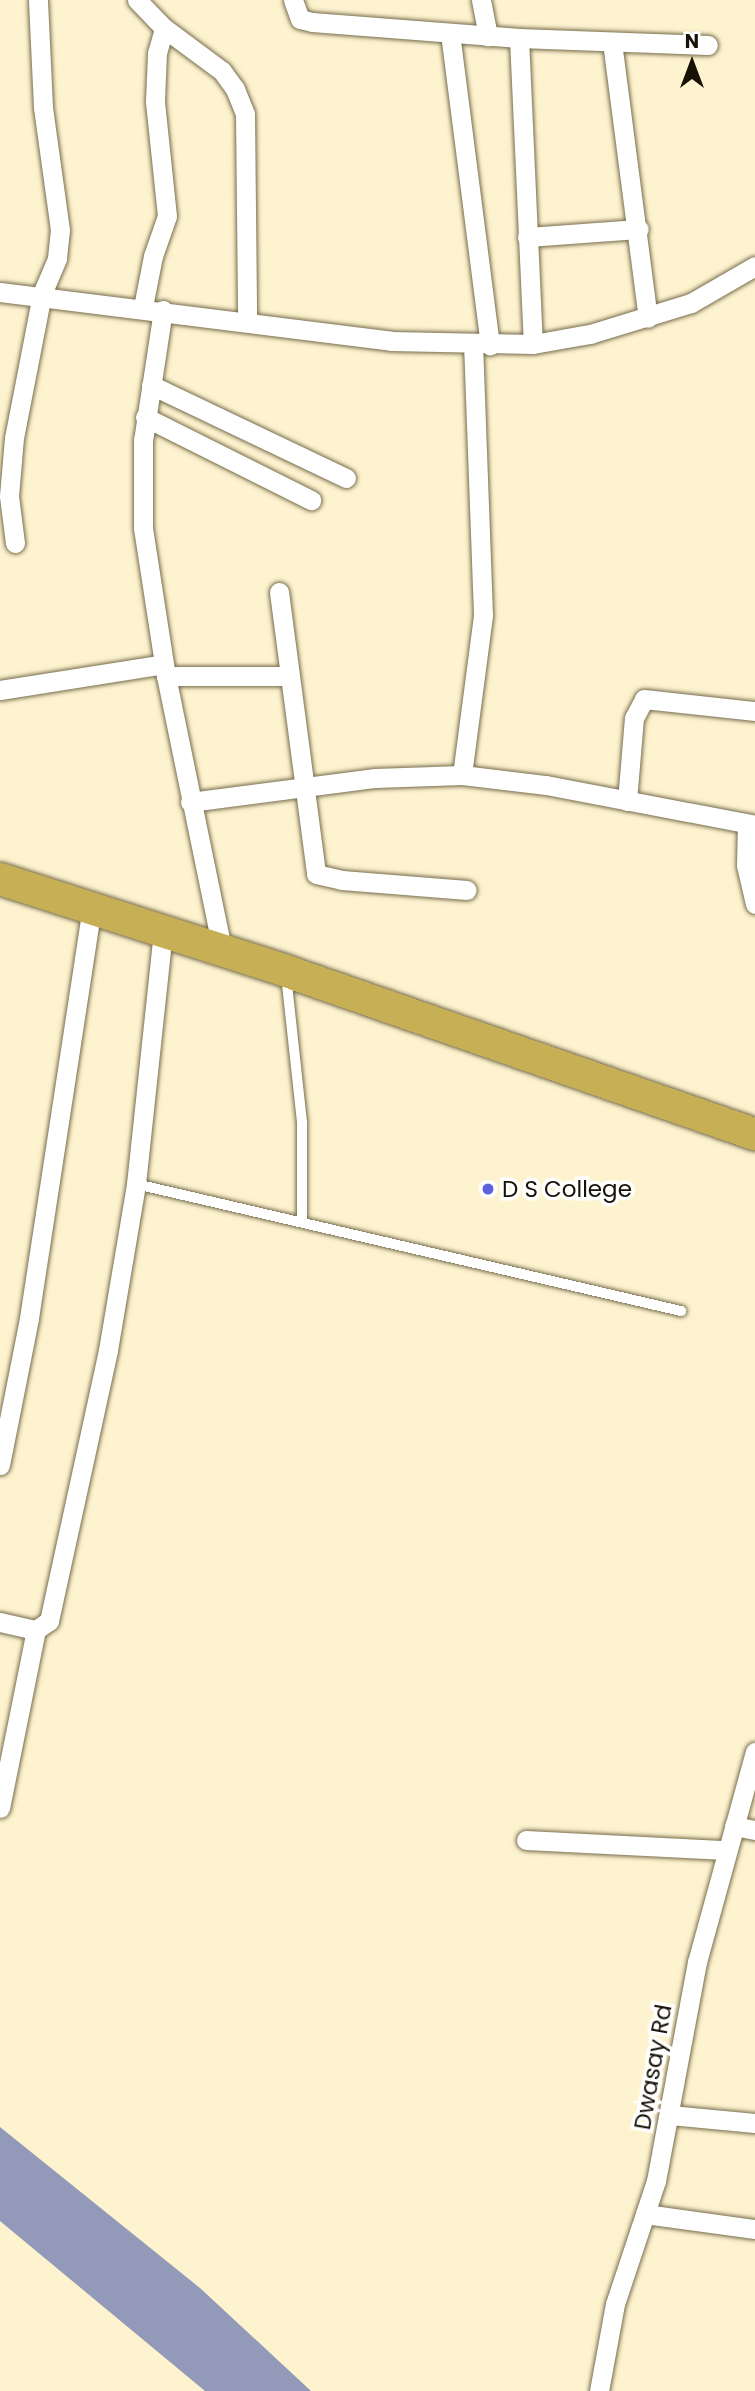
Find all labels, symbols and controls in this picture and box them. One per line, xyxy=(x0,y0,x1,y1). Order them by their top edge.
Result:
north arrow xyxy=(657,28,727,98)
text: N xyxy=(685,28,699,55)
place label: D S College xyxy=(502,1175,632,1203)
marker: D S College xyxy=(480,1181,496,1197)
street label: Dwasay Rd xyxy=(628,2002,678,2132)

